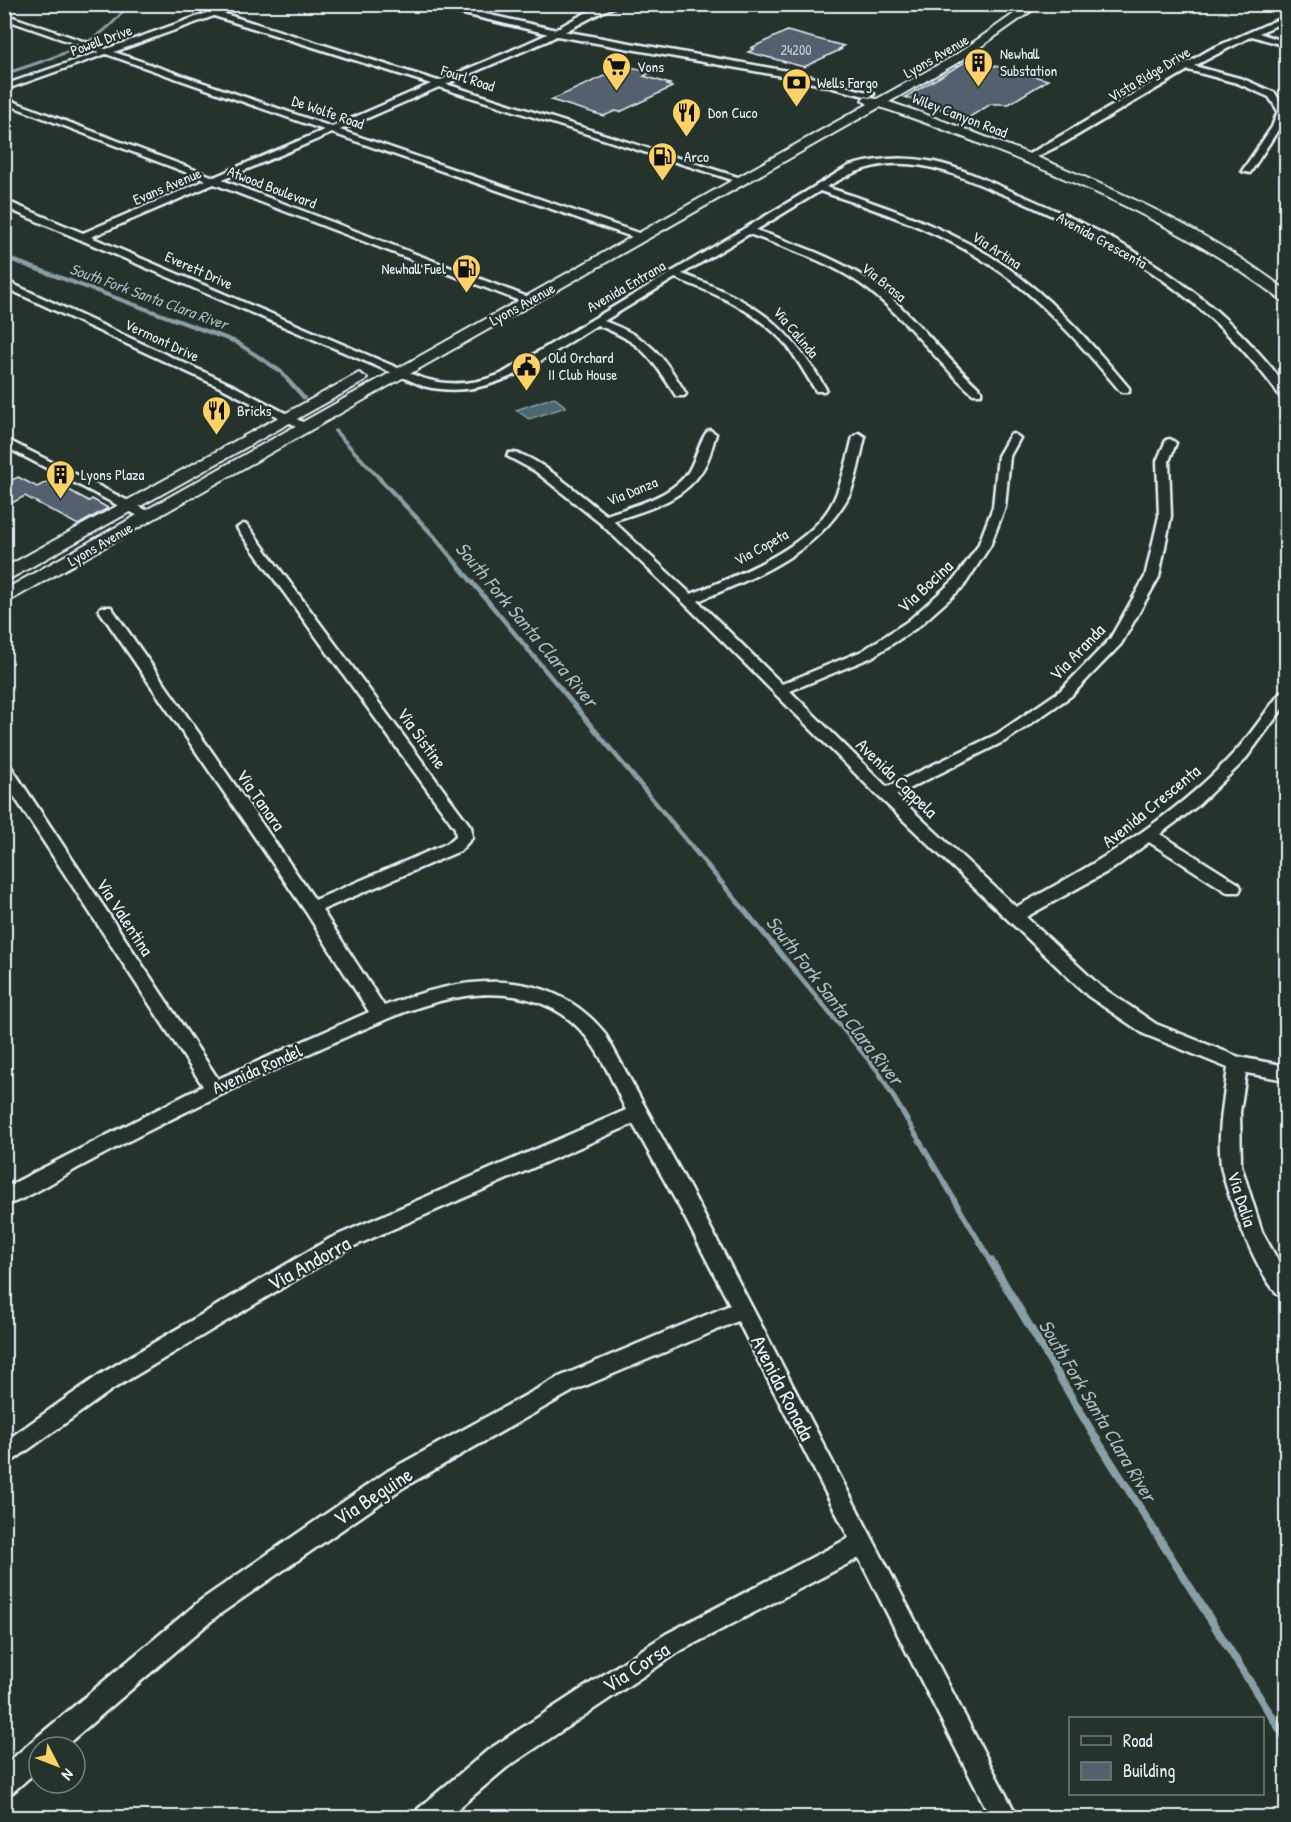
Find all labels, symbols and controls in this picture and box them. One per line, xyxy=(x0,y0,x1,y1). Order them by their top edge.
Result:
street label: Powell Drive xyxy=(67,19,135,61)
street label: Lyons Avenue xyxy=(900,29,972,83)
house number: 24200 xyxy=(781,40,811,59)
street label: Vista Ridge Drive xyxy=(1104,41,1194,107)
place label: Newhall Substation xyxy=(1000,43,1057,81)
building icon: Newhall Substation xyxy=(963,46,995,88)
supermarket icon: Vons xyxy=(600,50,632,92)
place label: Vons xyxy=(637,56,664,77)
street label: Fourl Road xyxy=(437,59,498,97)
bank icon: Wells Fargo xyxy=(780,66,812,108)
place label: Wells Fargo xyxy=(817,72,878,93)
street label: Wiley Canyon Road xyxy=(909,87,1011,143)
street label: De Wolfe Road xyxy=(289,90,367,134)
restaurant icon: Don Cuco xyxy=(671,96,703,138)
place label: Don Cuco xyxy=(708,102,758,123)
fuel station icon: Arco xyxy=(647,140,679,182)
place label: Arco xyxy=(684,146,709,167)
street label: Atwood Boulevard xyxy=(224,160,320,214)
street label: Evans Avenue xyxy=(130,162,205,210)
street label: Avenida Crescenta xyxy=(1053,207,1151,273)
street label: Via Artina xyxy=(968,226,1026,274)
street label: Everett Drive xyxy=(162,246,236,294)
fuel station icon: Newhall Fuel xyxy=(451,252,483,294)
street label: Avenida Entrana xyxy=(583,255,669,317)
water label: South Fork Santa Clara River xyxy=(67,257,233,335)
street label: Via Brasa xyxy=(857,257,911,307)
place label: Newhall Fuel xyxy=(381,258,446,279)
street label: Lyons Avenue xyxy=(485,277,559,331)
street label: Via Calinda xyxy=(768,302,824,362)
street label: Vermont Drive xyxy=(121,314,203,366)
place label: Old Orchard II Club House xyxy=(548,347,617,385)
public building icon: Old Orchard II Club House xyxy=(511,350,543,392)
restaurant icon: Bricks xyxy=(200,394,232,436)
place label: Bricks xyxy=(237,400,272,421)
building icon: Lyons Plaza xyxy=(44,458,76,500)
place label: Lyons Plaza xyxy=(81,464,144,485)
street label: Via Danza xyxy=(603,471,661,511)
street label: Lyons Avenue xyxy=(64,517,136,571)
street label: Via Copeta xyxy=(730,524,792,570)
water label: South Fork Santa Clara River xyxy=(450,536,606,714)
street label: Via Bocina xyxy=(892,554,958,618)
street label: Via Aranda xyxy=(1044,618,1110,686)
street label: Via Sistine xyxy=(391,702,453,774)
street label: Avenida Cappela xyxy=(851,733,943,823)
street label: Avenida Crescenta xyxy=(1097,759,1205,853)
street label: Via Tanara xyxy=(231,764,291,836)
street label: Via Valentina xyxy=(91,873,159,961)
water label: South Fork Santa Clara River xyxy=(760,910,911,1092)
street label: Avenida Rondel xyxy=(208,1038,306,1100)
street label: Via Dalia xyxy=(1221,1168,1263,1230)
street label: Via Andorra xyxy=(262,1228,356,1298)
water label: South Fork Santa Clara River xyxy=(1033,1314,1164,1508)
street label: Avenida Ronada xyxy=(744,1330,822,1446)
street label: Via Beguine xyxy=(328,1460,418,1532)
street label: Via Corsa xyxy=(597,1635,675,1699)
legend xyxy=(1069,1717,1264,1795)
text: Road xyxy=(1123,1728,1153,1753)
north arrow xyxy=(27,1735,87,1795)
text: Building xyxy=(1123,1758,1175,1783)
text: N xyxy=(57,1765,79,1786)

